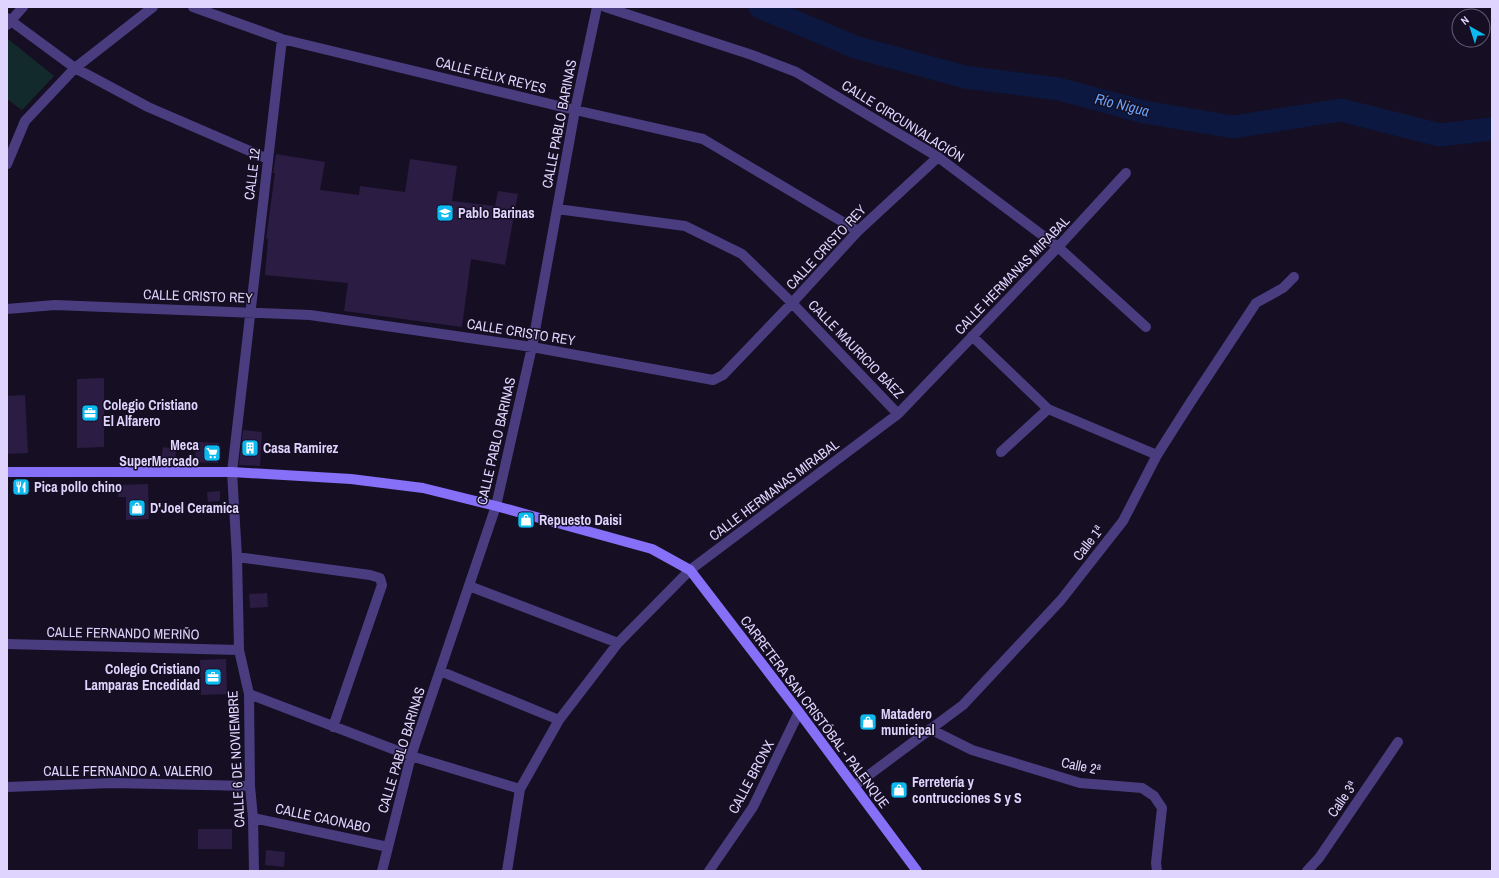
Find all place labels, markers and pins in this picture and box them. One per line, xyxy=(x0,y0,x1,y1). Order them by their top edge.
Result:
school or university icon: Pablo Barinas xyxy=(435,203,455,223)
place label: Pablo Barinas xyxy=(458,204,535,222)
place label: Colegio Cristiano El Alfarero xyxy=(103,396,198,430)
office icon: Colegio Cristiano El Alfarero xyxy=(80,403,100,423)
place label: Meca SuperMercado xyxy=(119,436,200,470)
building icon: Casa Ramirez xyxy=(240,438,260,458)
place label: Casa Ramirez xyxy=(263,439,339,457)
supermarket icon: Meca SuperMercado xyxy=(202,443,222,463)
restaurant icon: Pica pollo chino xyxy=(11,477,31,497)
place label: Pica pollo chino xyxy=(34,478,122,496)
shop icon: D'Joel Ceramica xyxy=(127,498,147,518)
place label: D'Joel Ceramica xyxy=(150,499,239,517)
shop icon: Repuesto Daisi xyxy=(516,510,536,530)
place label: Repuesto Daisi xyxy=(539,511,622,529)
place label: Colegio Cristiano Lamparas Encedidad xyxy=(85,660,200,694)
office icon: Colegio Cristiano Lamparas Encedidad xyxy=(203,667,223,687)
place label: Matadero municipal xyxy=(881,705,935,739)
shop icon: Matadero municipal xyxy=(858,712,878,732)
place label: Ferretería y contrucciones S y S xyxy=(912,773,1022,807)
shop icon: Ferretería y contrucciones S y S xyxy=(889,780,909,800)

